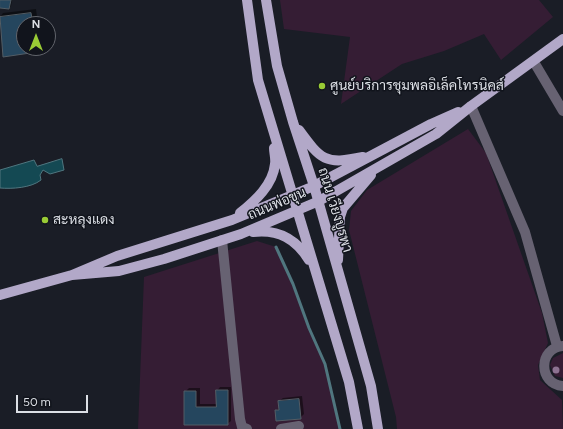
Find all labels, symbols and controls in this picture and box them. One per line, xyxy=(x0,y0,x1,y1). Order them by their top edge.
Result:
north arrow xyxy=(16,16,56,56)
text: N xyxy=(32,18,40,31)
place label: ศูนย์บริการชุมพลอิเล็คโทรนิคส์ xyxy=(330,78,504,94)
marker: ศูนย์บริการชุมพลอิเล็คโทรนิคส์ xyxy=(317,81,327,91)
street label: ถนน เวียงบูรพา xyxy=(314,165,356,255)
street label: ถนนพ่อขุน xyxy=(245,184,309,224)
place label: สะหลุงแดง xyxy=(53,212,115,228)
marker: สะหลุงแดง xyxy=(40,215,50,225)
scale bar xyxy=(18,387,90,413)
text: 50 m xyxy=(23,395,51,409)

